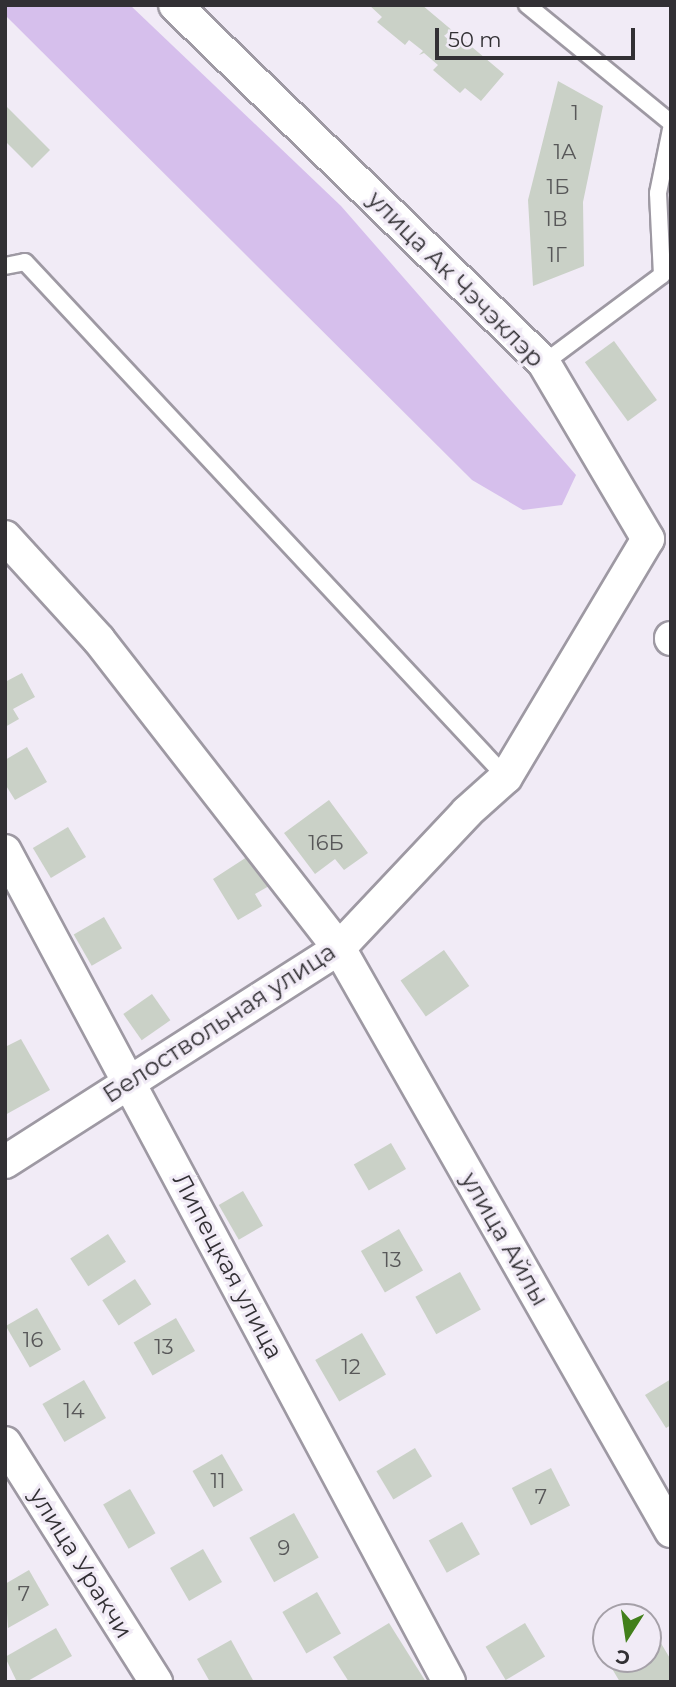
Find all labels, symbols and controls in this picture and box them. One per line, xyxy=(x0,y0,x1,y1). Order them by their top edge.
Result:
scale bar xyxy=(438,14,638,58)
text: 50 m xyxy=(448,27,502,52)
house number: 1 xyxy=(571,100,579,126)
house number: 1А xyxy=(553,139,577,165)
house number: 1Б xyxy=(547,174,569,200)
street label: улица Ак Чэчэклэр xyxy=(362,185,550,373)
house number: 1В xyxy=(544,206,568,232)
house number: 1Г xyxy=(547,242,567,268)
house number: 16Б xyxy=(308,830,344,856)
street label: Белоствольная улица xyxy=(97,937,341,1109)
street label: улица Айлы xyxy=(455,1167,555,1311)
street label: Липецкая улица xyxy=(167,1168,289,1364)
house number: 13 xyxy=(382,1247,402,1273)
house number: 16 xyxy=(23,1327,43,1353)
house number: 13 xyxy=(154,1334,174,1360)
house number: 12 xyxy=(341,1354,361,1380)
house number: 14 xyxy=(63,1398,85,1424)
house number: 11 xyxy=(210,1468,226,1494)
street label: улица Уракчи xyxy=(23,1483,139,1643)
house number: 7 xyxy=(535,1484,547,1510)
house number: 9 xyxy=(278,1535,290,1561)
house number: 7 xyxy=(18,1581,30,1607)
north arrow xyxy=(592,1603,662,1673)
text: С xyxy=(614,1644,632,1670)

